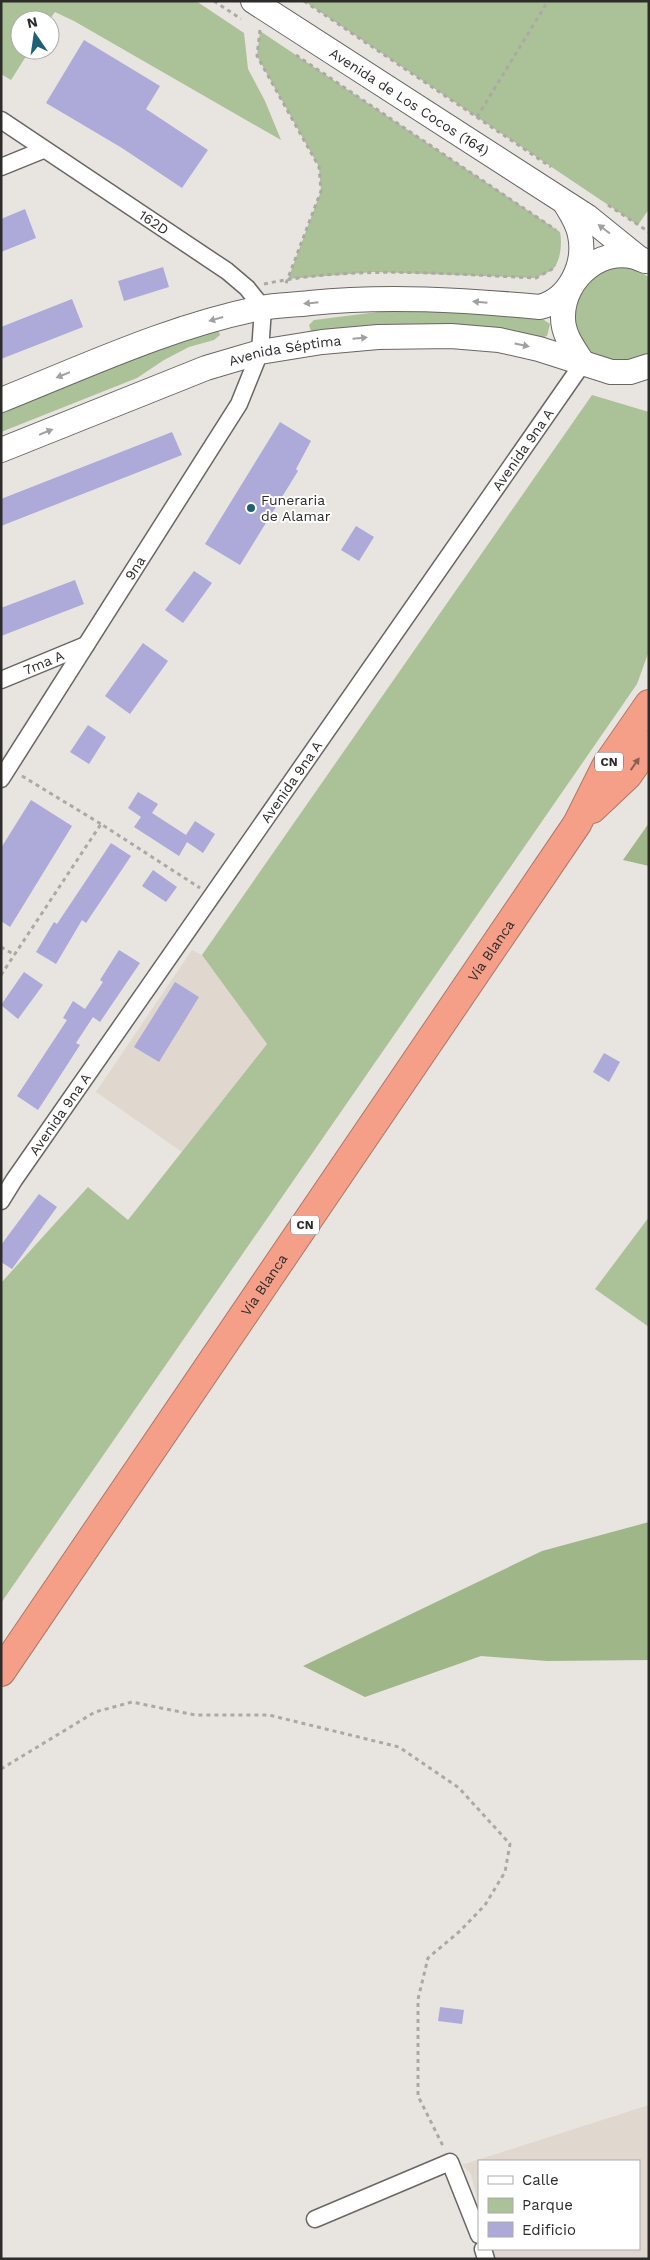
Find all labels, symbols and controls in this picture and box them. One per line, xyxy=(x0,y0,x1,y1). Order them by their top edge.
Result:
north arrow xyxy=(10,10,60,60)
text: N xyxy=(25,13,39,31)
street label: Avenida de Los Cocos (164) xyxy=(327,45,492,159)
street label: 162D xyxy=(136,207,172,238)
one-way arrow xyxy=(598,224,611,235)
one-way arrow xyxy=(472,297,488,305)
one-way arrow xyxy=(303,299,319,307)
one-way arrow xyxy=(208,315,223,323)
street label: Avenida Séptima xyxy=(227,332,342,369)
one-way arrow xyxy=(352,334,368,342)
one-way arrow xyxy=(514,341,529,349)
one-way arrow xyxy=(56,372,70,380)
street label: Avenida 9na A xyxy=(489,405,557,493)
one-way arrow xyxy=(39,428,54,435)
place label: Funeraria de Alamar xyxy=(261,492,331,524)
marker: Funeraria de Alamar xyxy=(245,502,257,514)
street label: 9na xyxy=(122,553,149,583)
street label: 7ma A xyxy=(21,647,66,678)
street label: Avenida 9na A xyxy=(257,738,325,826)
road number: CN xyxy=(595,752,623,772)
one-way arrow xyxy=(630,758,640,771)
street label: Vía Blanca xyxy=(464,917,518,985)
street label: Avenida 9na A xyxy=(26,1070,94,1158)
road number: CN xyxy=(291,1216,319,1234)
street label: Vía Blanca xyxy=(237,1251,291,1319)
legend xyxy=(478,2160,640,2250)
text: Calle xyxy=(522,2171,559,2189)
text: Parque xyxy=(522,2196,573,2214)
text: Edificio xyxy=(522,2221,576,2239)

